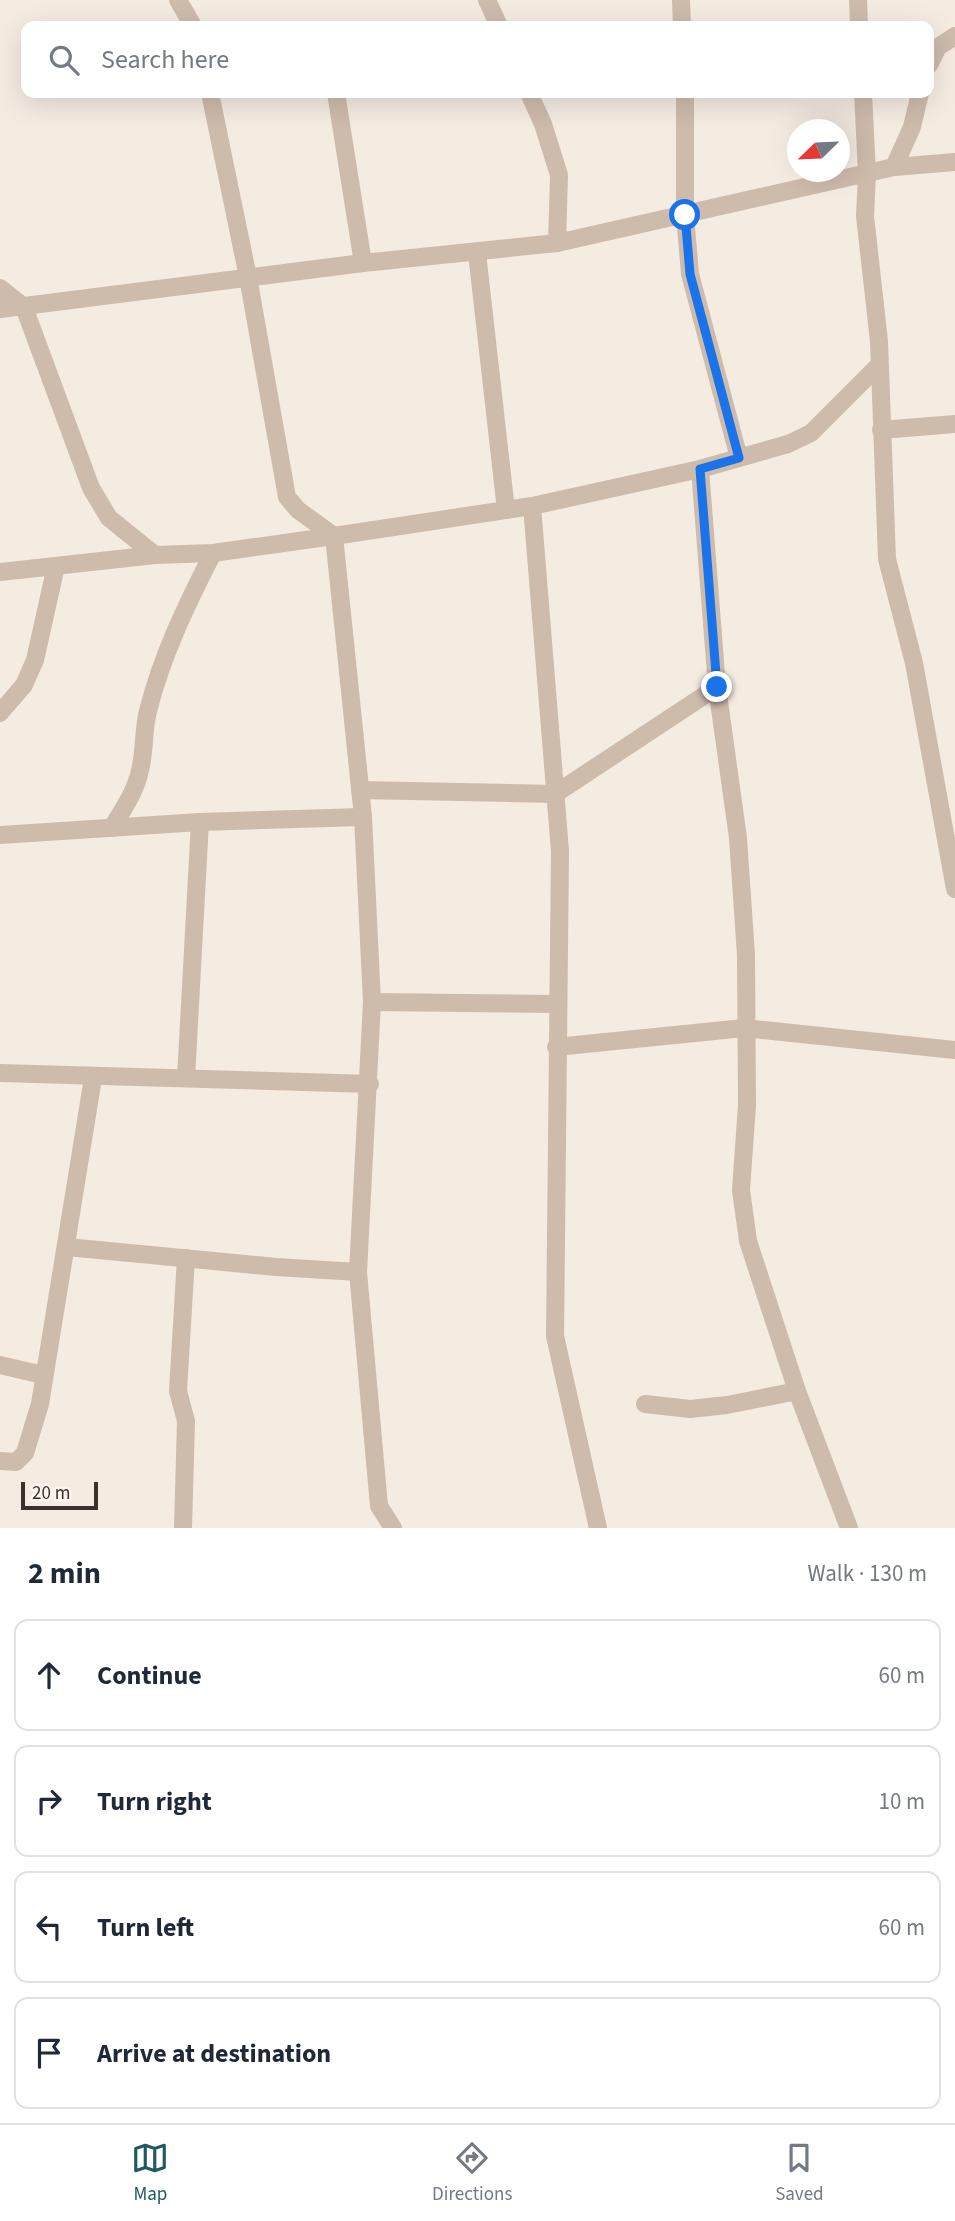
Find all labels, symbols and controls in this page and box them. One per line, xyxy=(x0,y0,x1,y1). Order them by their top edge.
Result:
search box xyxy=(21,21,934,98)
icon: search xyxy=(45,41,83,79)
text: Search here xyxy=(101,41,229,78)
north arrow xyxy=(787,119,850,182)
route start xyxy=(669,199,700,230)
route end xyxy=(701,671,732,702)
scale bar xyxy=(21,1479,98,1511)
text: 20 m xyxy=(32,1480,70,1507)
text: 2 min xyxy=(28,1552,101,1595)
text: Walk · 130 m xyxy=(808,1557,927,1590)
icon: ahead xyxy=(30,1656,68,1694)
text: Continue xyxy=(97,1657,202,1694)
text: 60 m xyxy=(878,1659,925,1692)
icon: right xyxy=(30,1782,68,1820)
text: Turn right xyxy=(97,1783,212,1820)
text: 10 m xyxy=(878,1785,925,1818)
icon: left xyxy=(30,1908,68,1946)
text: Turn left xyxy=(97,1909,194,1946)
text: 60 m xyxy=(878,1911,925,1944)
icon: arrive xyxy=(30,2034,68,2072)
text: Arrive at destination xyxy=(97,2035,331,2072)
tab: Map xyxy=(131,2139,169,2208)
tab: Directions xyxy=(432,2139,512,2208)
tab: Saved xyxy=(775,2139,824,2208)

